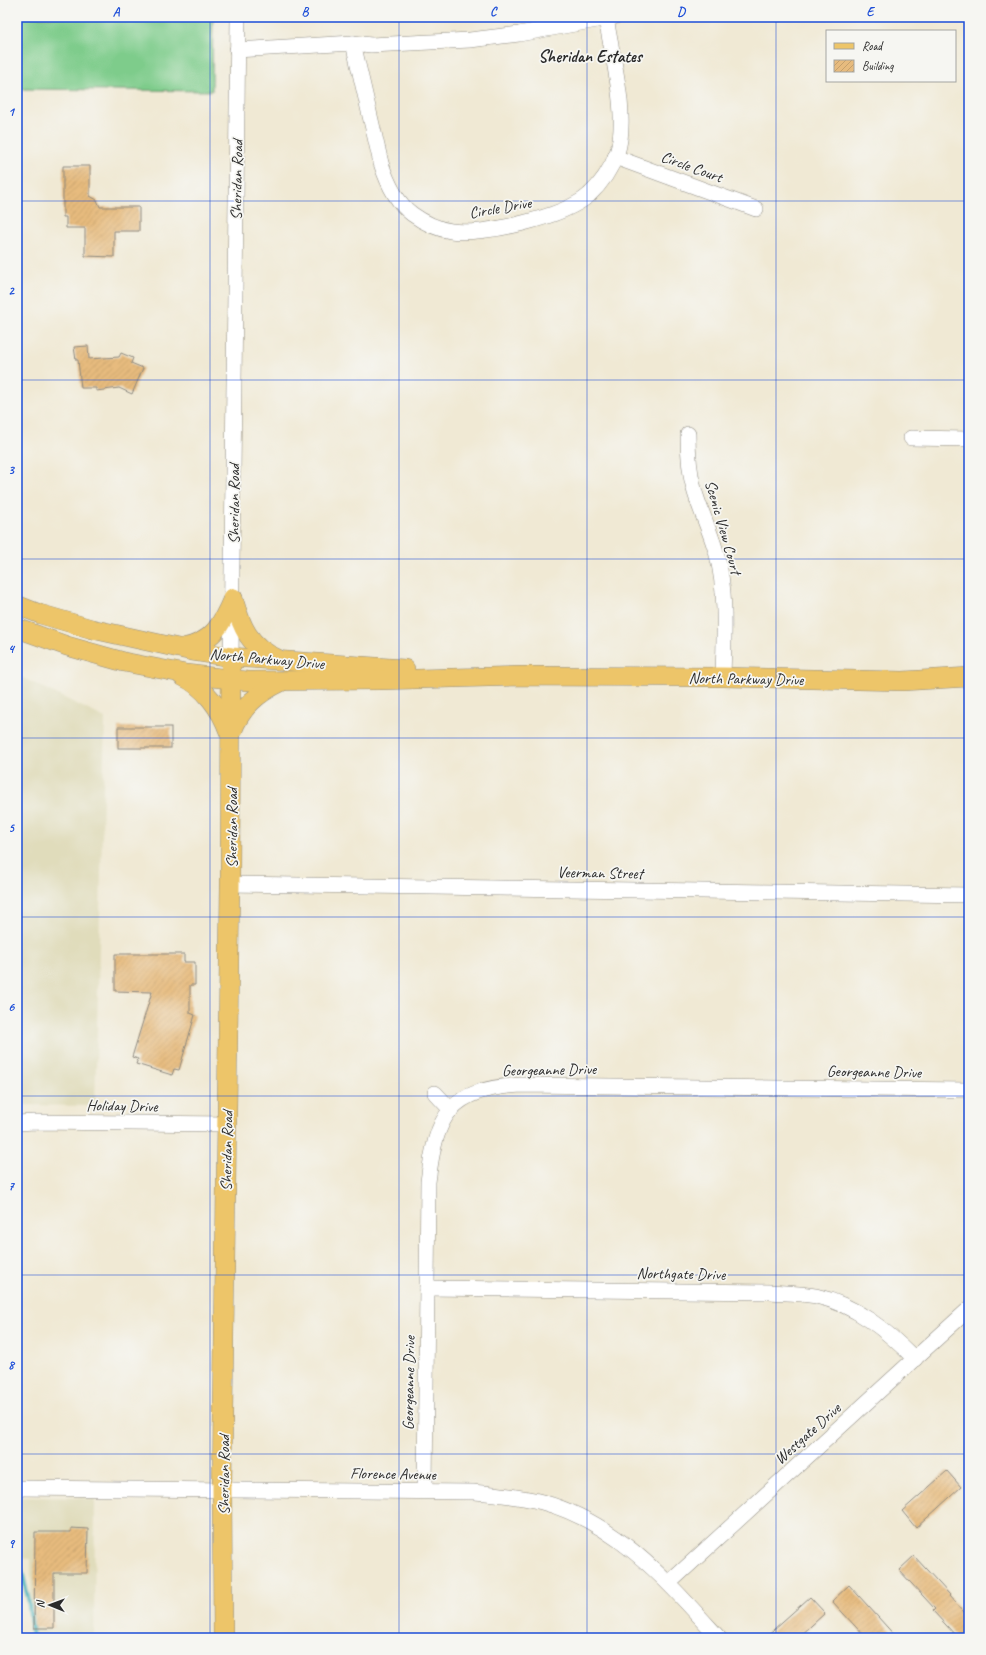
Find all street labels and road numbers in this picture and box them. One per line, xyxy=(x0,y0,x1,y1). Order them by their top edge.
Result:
street label: Sheridan Road xyxy=(226,137,248,220)
street label: Circle Court xyxy=(658,147,727,188)
street label: Circle Drive xyxy=(468,192,534,223)
street label: Sheridan Road xyxy=(224,461,244,544)
street label: Scenic View Court xyxy=(700,478,747,579)
street label: North Parkway Drive xyxy=(209,644,327,674)
street label: North Parkway Drive xyxy=(688,668,805,690)
street label: Sheridan Road xyxy=(222,785,242,868)
street label: Veerman Street xyxy=(557,862,646,884)
street label: Georgeanne Drive xyxy=(502,1059,598,1081)
street label: Georgeanne Drive xyxy=(827,1061,923,1083)
street label: Holiday Drive xyxy=(86,1095,160,1117)
street label: Sheridan Road xyxy=(216,1108,238,1191)
street label: Northgate Drive xyxy=(636,1263,727,1285)
street label: Georgeanne Drive xyxy=(398,1334,420,1430)
street label: Westgate Drive xyxy=(770,1397,846,1469)
street label: Sheridan Road xyxy=(214,1432,234,1515)
street label: Florence Avenue xyxy=(350,1463,438,1485)

